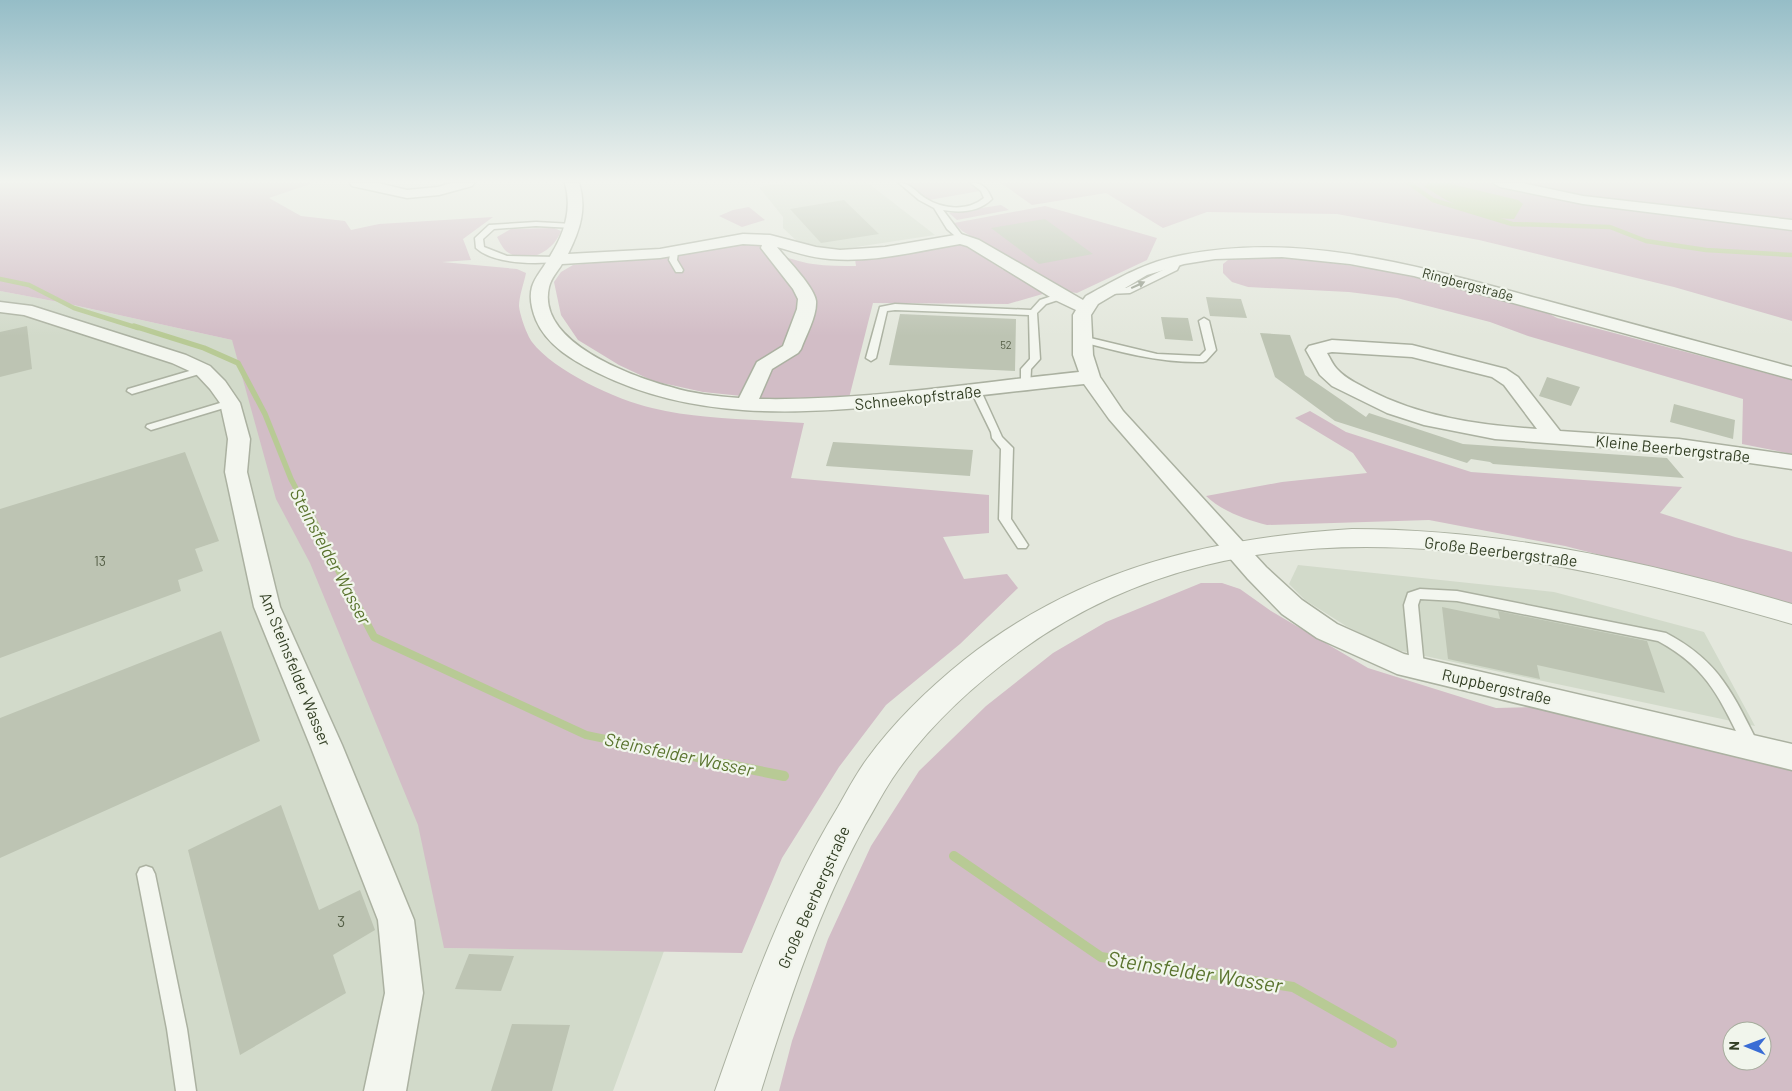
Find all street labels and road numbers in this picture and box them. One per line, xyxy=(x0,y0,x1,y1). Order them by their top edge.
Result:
street label: Ringbergstraße xyxy=(1420,264,1516,304)
street label: Schneekopfstraße xyxy=(854,381,982,413)
street label: Kleine Beerbergstraße xyxy=(1595,430,1751,466)
street label: Große Beerbergstraße xyxy=(1423,532,1579,570)
street label: Am Steinsfelder Wasser xyxy=(256,589,336,749)
street label: Ruppbergstraße xyxy=(1440,664,1554,708)
street label: Große Beerbergstraße xyxy=(773,823,853,971)

